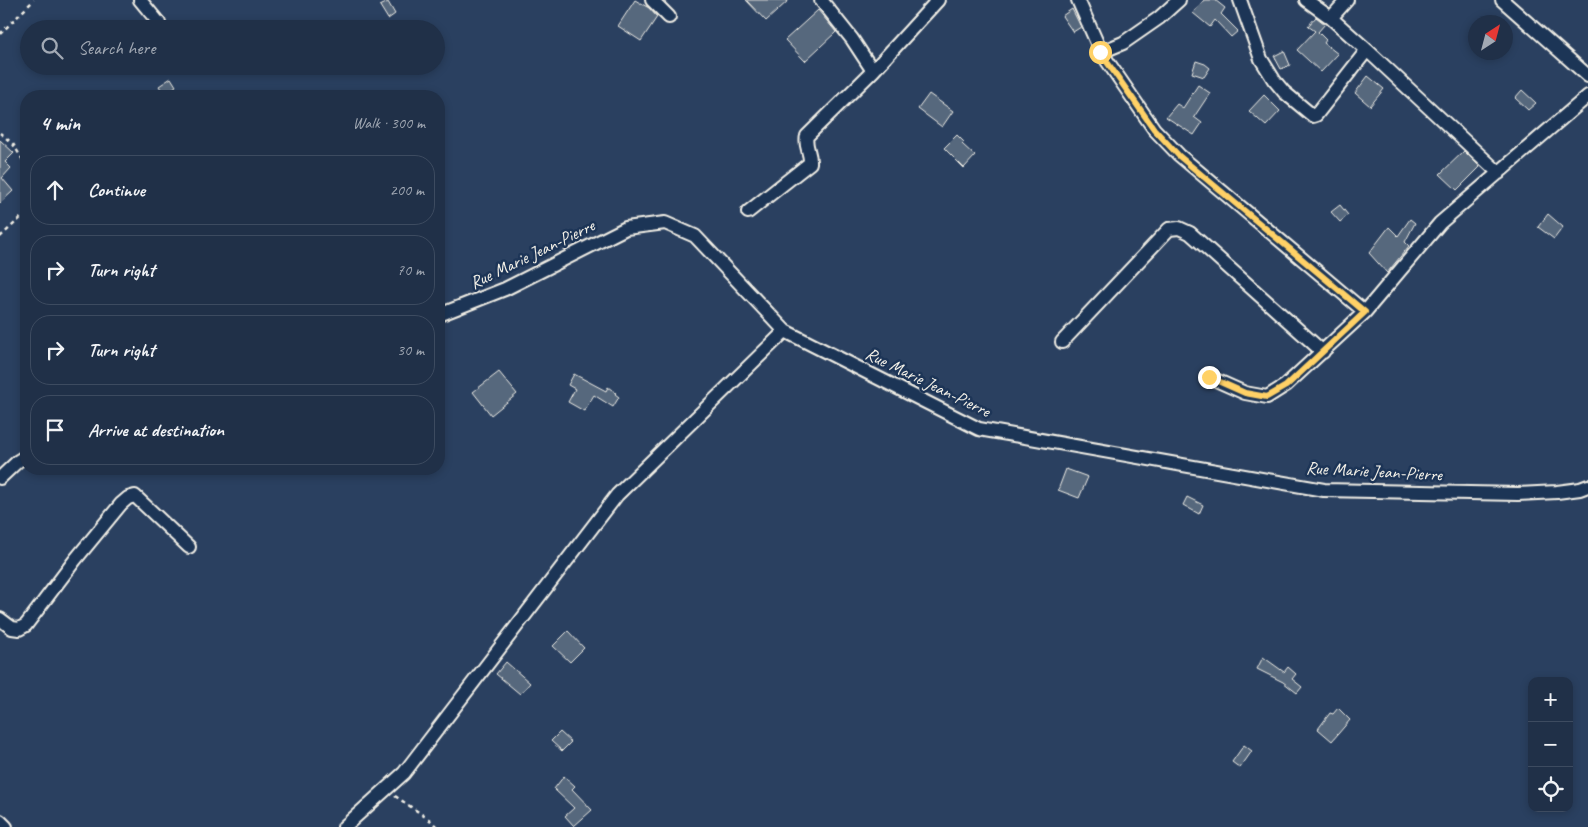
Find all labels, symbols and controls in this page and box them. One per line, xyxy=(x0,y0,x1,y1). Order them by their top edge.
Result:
north arrow xyxy=(1468,15,1513,60)
search box xyxy=(20,20,445,75)
icon: search xyxy=(38,34,66,62)
text: Search here xyxy=(78,36,155,60)
route start xyxy=(1089,41,1112,64)
text: 4 min xyxy=(40,110,80,136)
text: Walk · 300 m xyxy=(353,113,425,133)
icon: ahead xyxy=(41,176,69,204)
text: Continue xyxy=(88,178,145,202)
text: 200 m xyxy=(390,180,424,200)
street label: Rue Marie Jean-Pierre xyxy=(466,214,599,294)
icon: right xyxy=(41,256,69,284)
text: Turn right xyxy=(88,258,155,282)
text: 70 m xyxy=(397,260,424,280)
icon: right xyxy=(41,336,69,364)
text: Turn right xyxy=(88,338,155,362)
text: 30 m xyxy=(397,340,424,360)
street label: Rue Marie Jean-Pierre xyxy=(862,342,995,422)
route end xyxy=(1198,366,1221,389)
icon: arrive xyxy=(41,416,69,444)
text: Arrive at destination xyxy=(88,418,224,442)
street label: Rue Marie Jean-Pierre xyxy=(1305,456,1444,486)
map controls xyxy=(1528,677,1573,812)
button: + xyxy=(1528,677,1573,722)
button: − xyxy=(1528,722,1573,767)
button: locate xyxy=(1528,767,1573,812)

